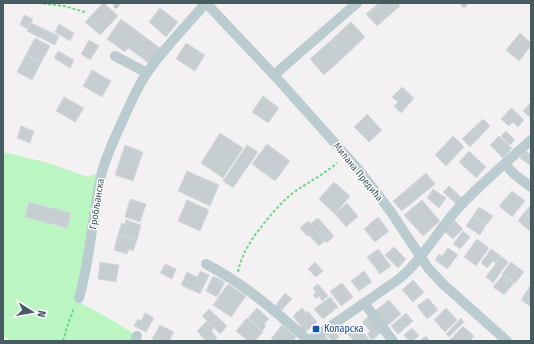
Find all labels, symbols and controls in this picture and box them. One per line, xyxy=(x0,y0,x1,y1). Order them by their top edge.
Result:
street label: Милана Предића xyxy=(331,140,385,204)
street label: Гробљанска xyxy=(87,178,107,230)
north arrow xyxy=(12,292,52,332)
text: N xyxy=(34,309,48,318)
place label: Коларска xyxy=(324,323,364,335)
marker: Коларска xyxy=(311,324,321,334)

